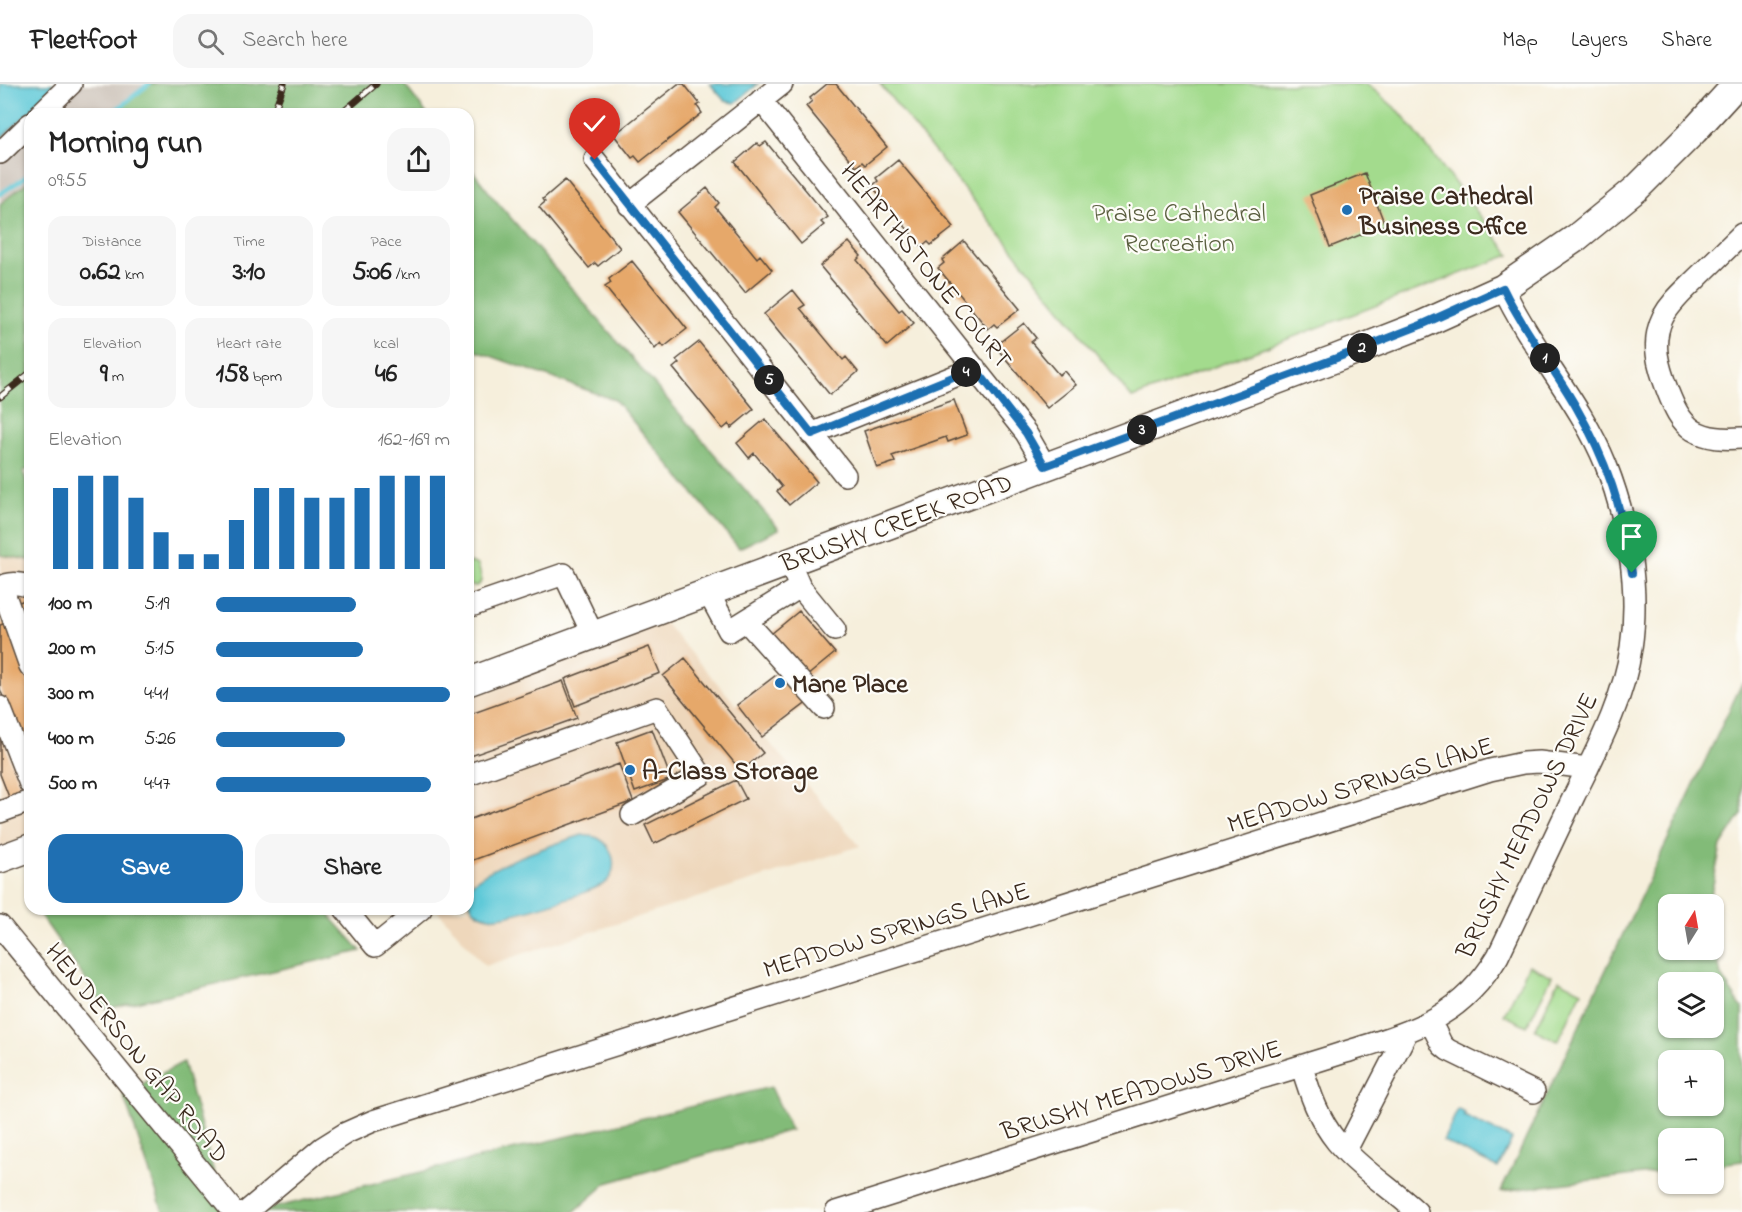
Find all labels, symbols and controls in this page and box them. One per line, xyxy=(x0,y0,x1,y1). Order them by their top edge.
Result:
search box xyxy=(173,14,593,68)
text: Fleetfoot xyxy=(30,21,137,62)
icon: search xyxy=(194,25,227,58)
text: Search here xyxy=(242,25,348,57)
text: Map xyxy=(1502,26,1538,56)
text: Layers xyxy=(1571,26,1628,56)
text: Share xyxy=(1661,26,1712,56)
pin xyxy=(569,98,620,160)
icon: check xyxy=(578,107,611,140)
text: Morning run xyxy=(48,120,202,168)
button: share xyxy=(387,128,450,191)
street label: HEARTHSTONE COURT xyxy=(829,155,1020,378)
text: 09:55 xyxy=(48,167,87,196)
place label: Praise Cathedral Business Office xyxy=(1358,179,1533,247)
park label: Praise Cathedral Recreation xyxy=(1092,196,1266,264)
marker: Praise Cathedral Business Office xyxy=(1340,203,1354,217)
text: Distance xyxy=(83,230,141,254)
text: Time xyxy=(233,230,265,254)
text: Pace xyxy=(370,230,402,254)
text: 0.62 xyxy=(80,254,121,292)
text: 3:10 xyxy=(233,254,265,292)
text: 5:06 xyxy=(352,254,392,292)
text: km xyxy=(121,263,144,287)
text: /km xyxy=(392,263,420,287)
text: Elevation xyxy=(83,332,141,356)
text: Heart rate xyxy=(216,332,282,356)
text: kcal xyxy=(373,332,399,356)
pin: 2 xyxy=(1347,333,1377,363)
text: 2 xyxy=(1358,336,1366,360)
pin: 1 xyxy=(1530,343,1560,373)
text: 1 xyxy=(1542,346,1548,370)
text: 9 xyxy=(100,356,108,394)
text: 158 xyxy=(216,356,249,394)
text: 46 xyxy=(375,356,397,394)
pin: 4 xyxy=(951,357,981,387)
text: 4 xyxy=(963,360,969,384)
text: m xyxy=(108,365,124,389)
text: bpm xyxy=(249,365,282,389)
pin: 5 xyxy=(754,365,784,395)
text: 5 xyxy=(764,368,774,392)
pin: 3 xyxy=(1127,415,1157,445)
text: 3 xyxy=(1139,418,1145,442)
text: Elevation xyxy=(48,426,122,455)
text: 162–169 m xyxy=(377,426,450,455)
street label: BRUSHY CREEK ROAD xyxy=(775,465,1018,585)
pin xyxy=(1606,511,1657,573)
icon: arrive xyxy=(1615,520,1648,553)
text: 100 m xyxy=(48,590,92,619)
text: 5:19 xyxy=(144,590,170,619)
text: 200 m xyxy=(48,635,96,664)
text: 5:15 xyxy=(144,635,175,664)
place label: Mane Place xyxy=(792,667,909,705)
marker: Mane Place xyxy=(773,676,787,690)
text: 300 m xyxy=(48,680,94,709)
text: 4:41 xyxy=(144,680,169,709)
street label: BRUSHY MEADOWS DRIVE xyxy=(1447,687,1610,967)
text: 400 m xyxy=(48,725,94,754)
text: 5:26 xyxy=(144,725,176,754)
street label: MEADOW SPRINGS LANE xyxy=(1223,728,1499,846)
place label: A-Class Storage xyxy=(642,754,819,793)
marker: A-Class Storage xyxy=(623,763,637,777)
text: 500 m xyxy=(48,770,97,799)
text: 4:47 xyxy=(144,770,170,799)
button: Save xyxy=(48,834,243,903)
button: Share xyxy=(255,834,450,903)
street label: MEADOW SPRINGS LANE xyxy=(759,873,1035,991)
north arrow xyxy=(1658,894,1724,960)
map controls xyxy=(1658,894,1724,1194)
street label: HENDERSON GAP ROAD xyxy=(34,935,237,1173)
button: layers xyxy=(1658,972,1724,1038)
street label: BRUSHY MEADOWS DRIVE xyxy=(996,1031,1287,1153)
button: + xyxy=(1658,1050,1724,1116)
button: − xyxy=(1658,1128,1724,1194)

